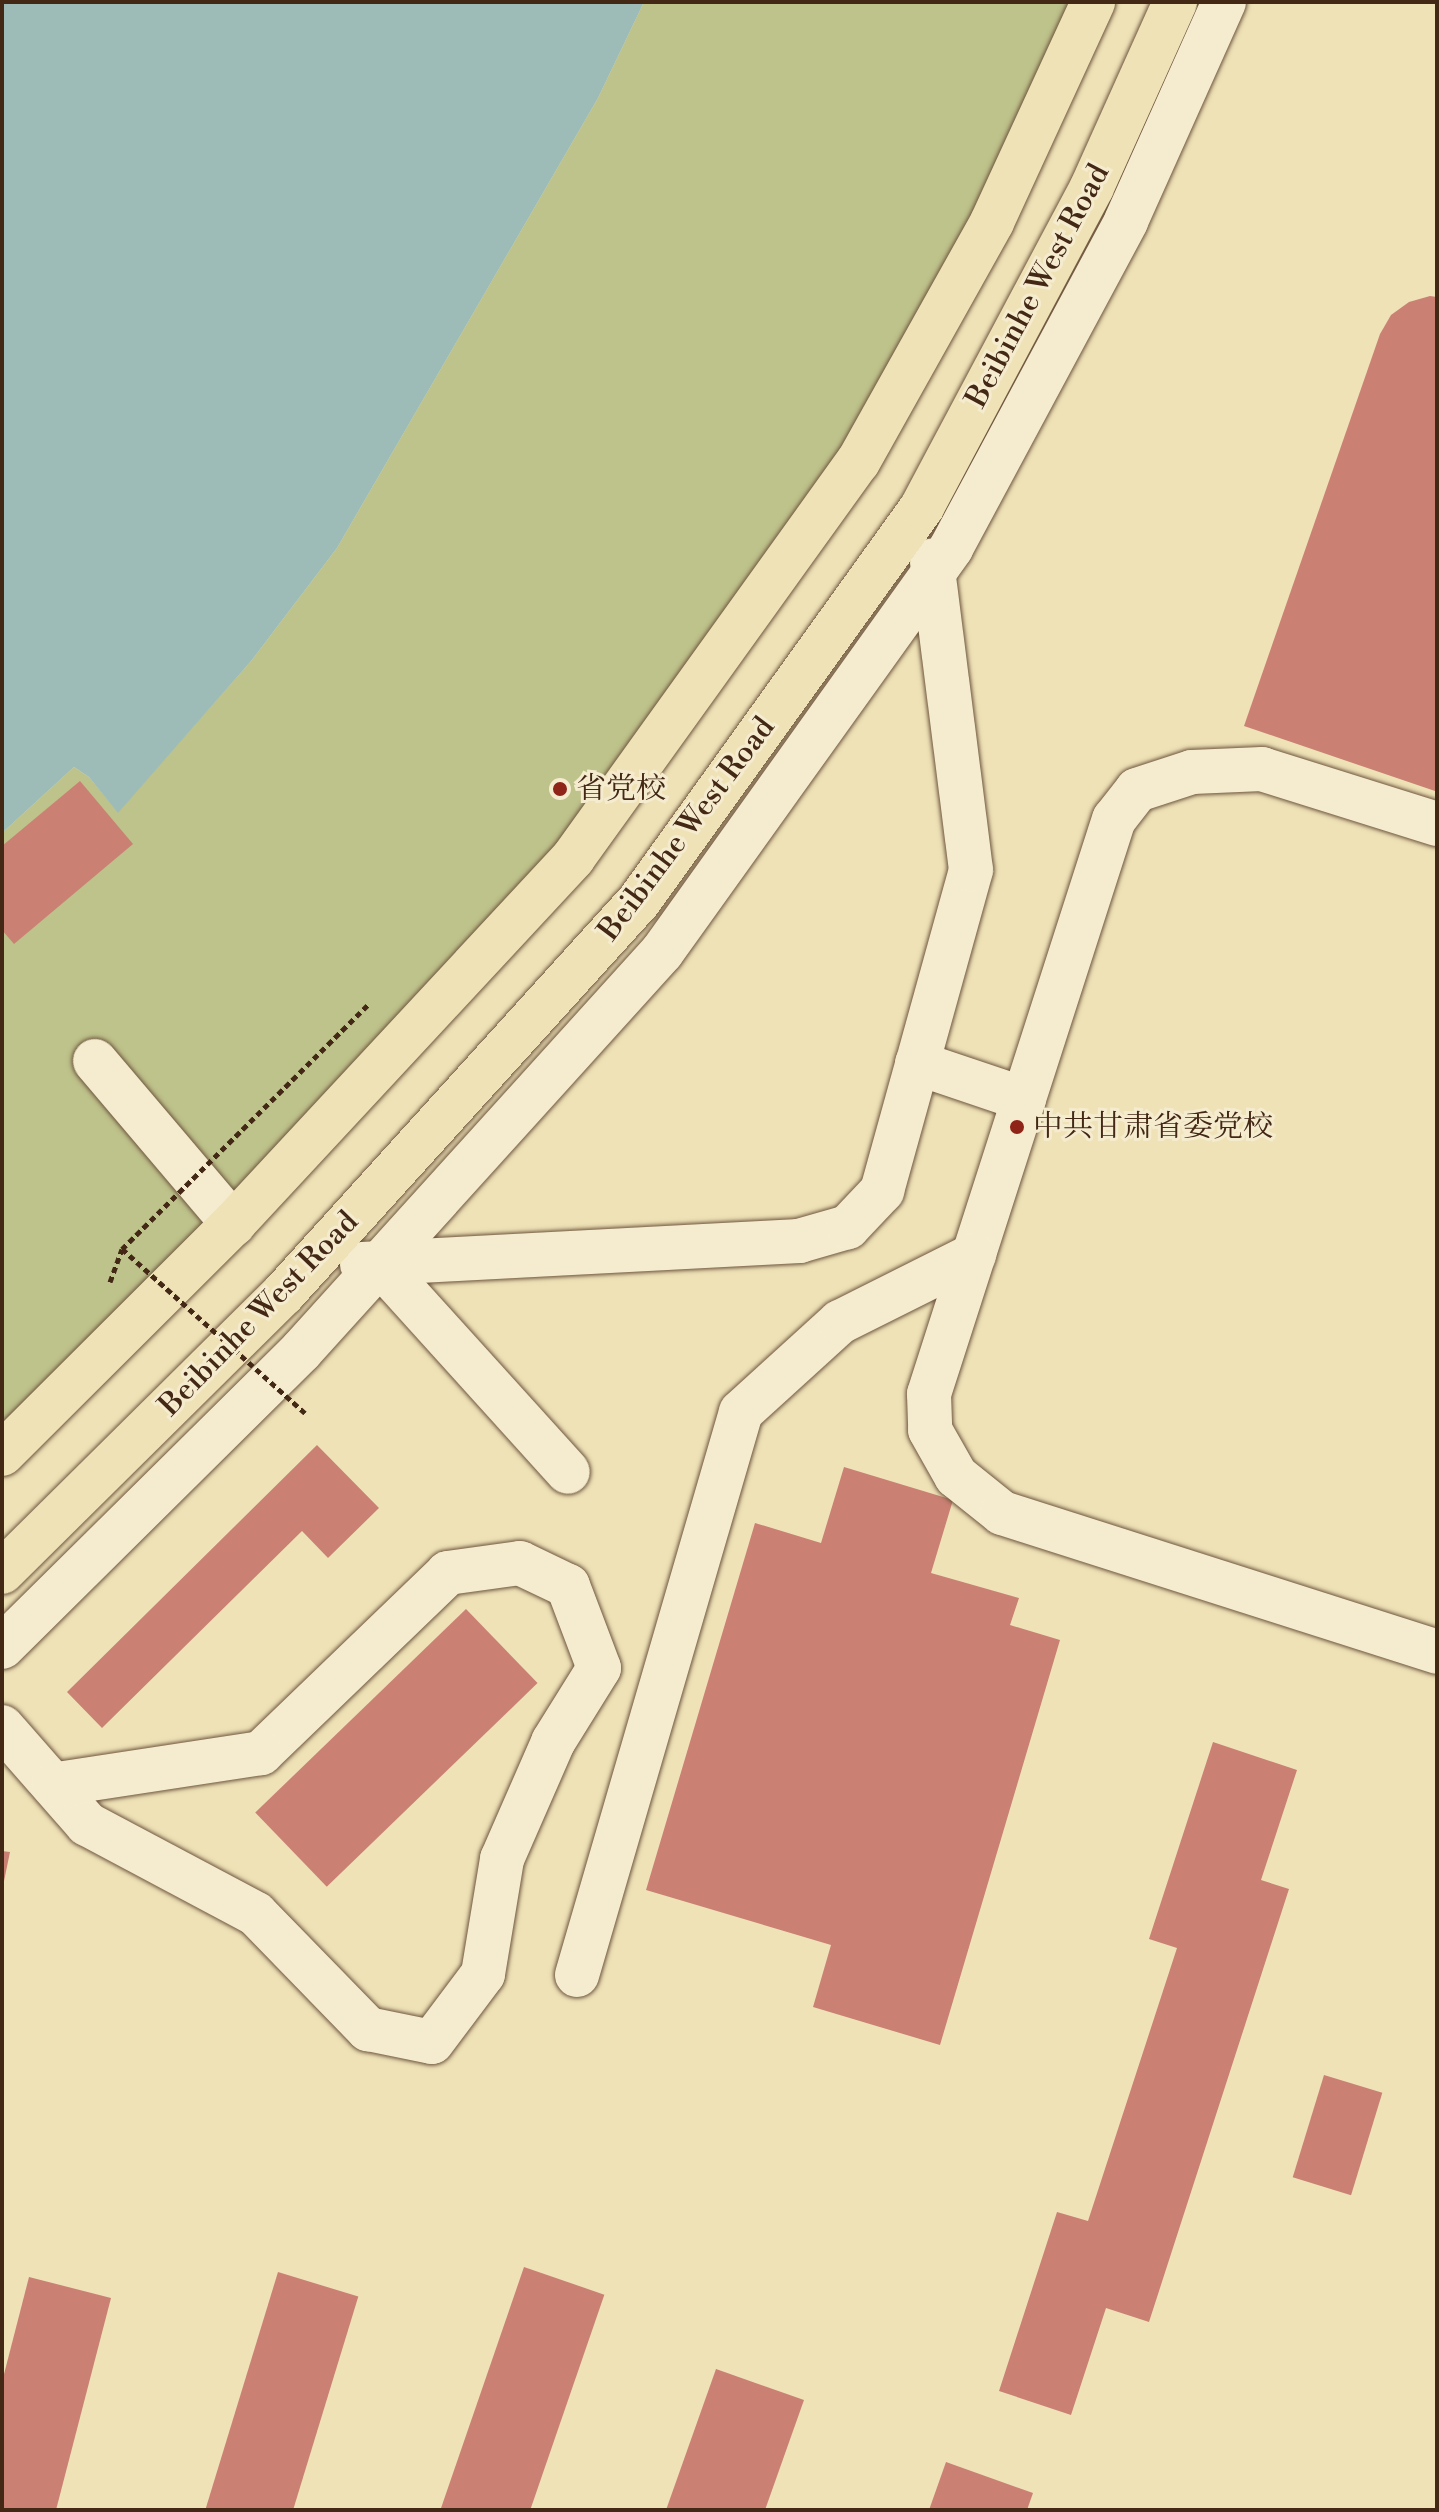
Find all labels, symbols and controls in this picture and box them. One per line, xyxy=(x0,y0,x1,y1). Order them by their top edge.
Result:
street label: Beibinhe West Road xyxy=(959,158,1117,414)
street label: Beibinhe West Road xyxy=(591,710,783,948)
place label: 省党校 xyxy=(576,771,666,807)
marker: 省党校 xyxy=(551,780,569,798)
place label: 中共甘肃省委党校 xyxy=(1033,1109,1273,1145)
marker: 中共甘肃省委党校 xyxy=(1008,1118,1026,1136)
street label: Beibinhe West Road xyxy=(152,1204,366,1424)

